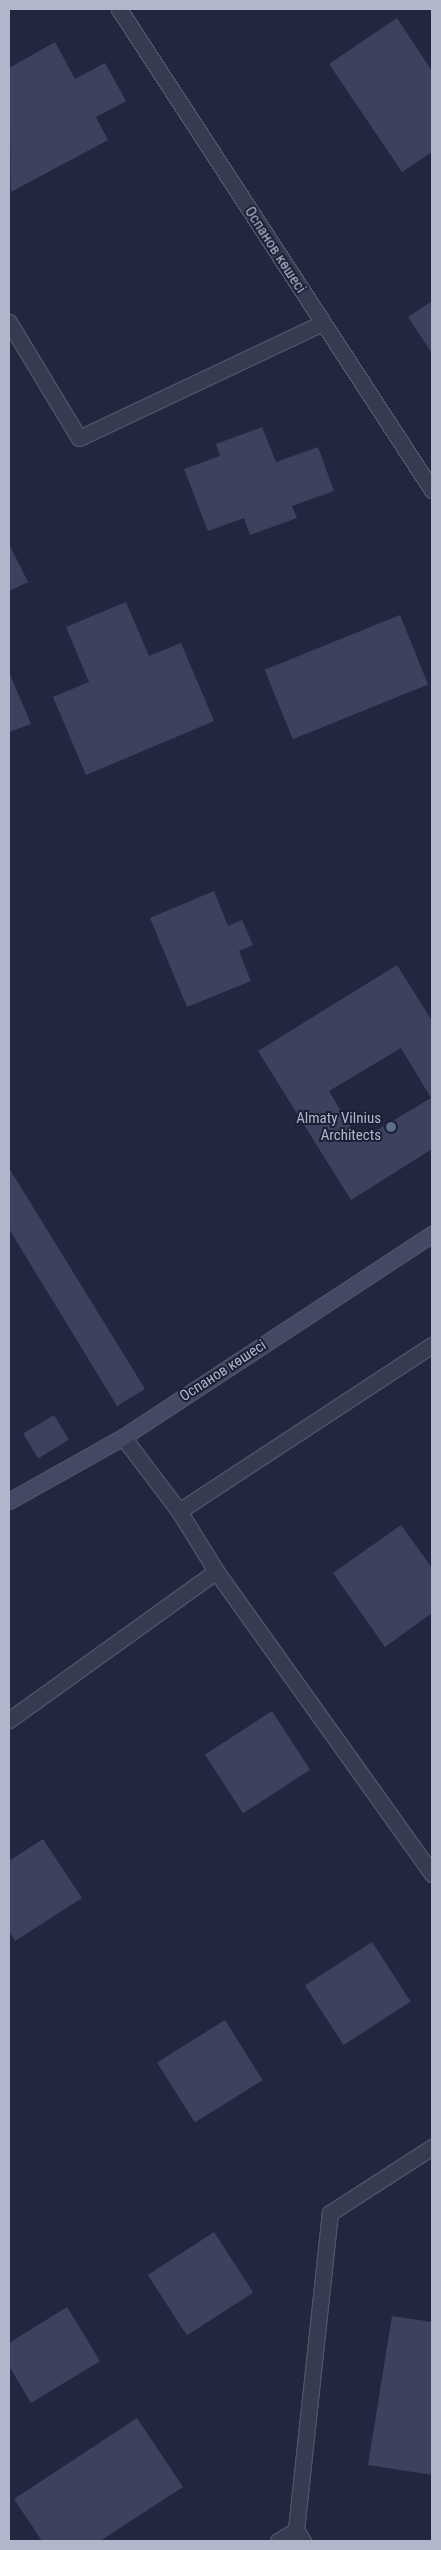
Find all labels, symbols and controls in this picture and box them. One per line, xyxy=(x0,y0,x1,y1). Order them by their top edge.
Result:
street label: Оспанов көшесі xyxy=(240,203,310,297)
place label: Almaty Vilnius Architects xyxy=(296,1109,381,1144)
marker: Almaty Vilnius Architects xyxy=(385,1121,397,1133)
street label: Оспанов көшесі xyxy=(176,1336,270,1406)

